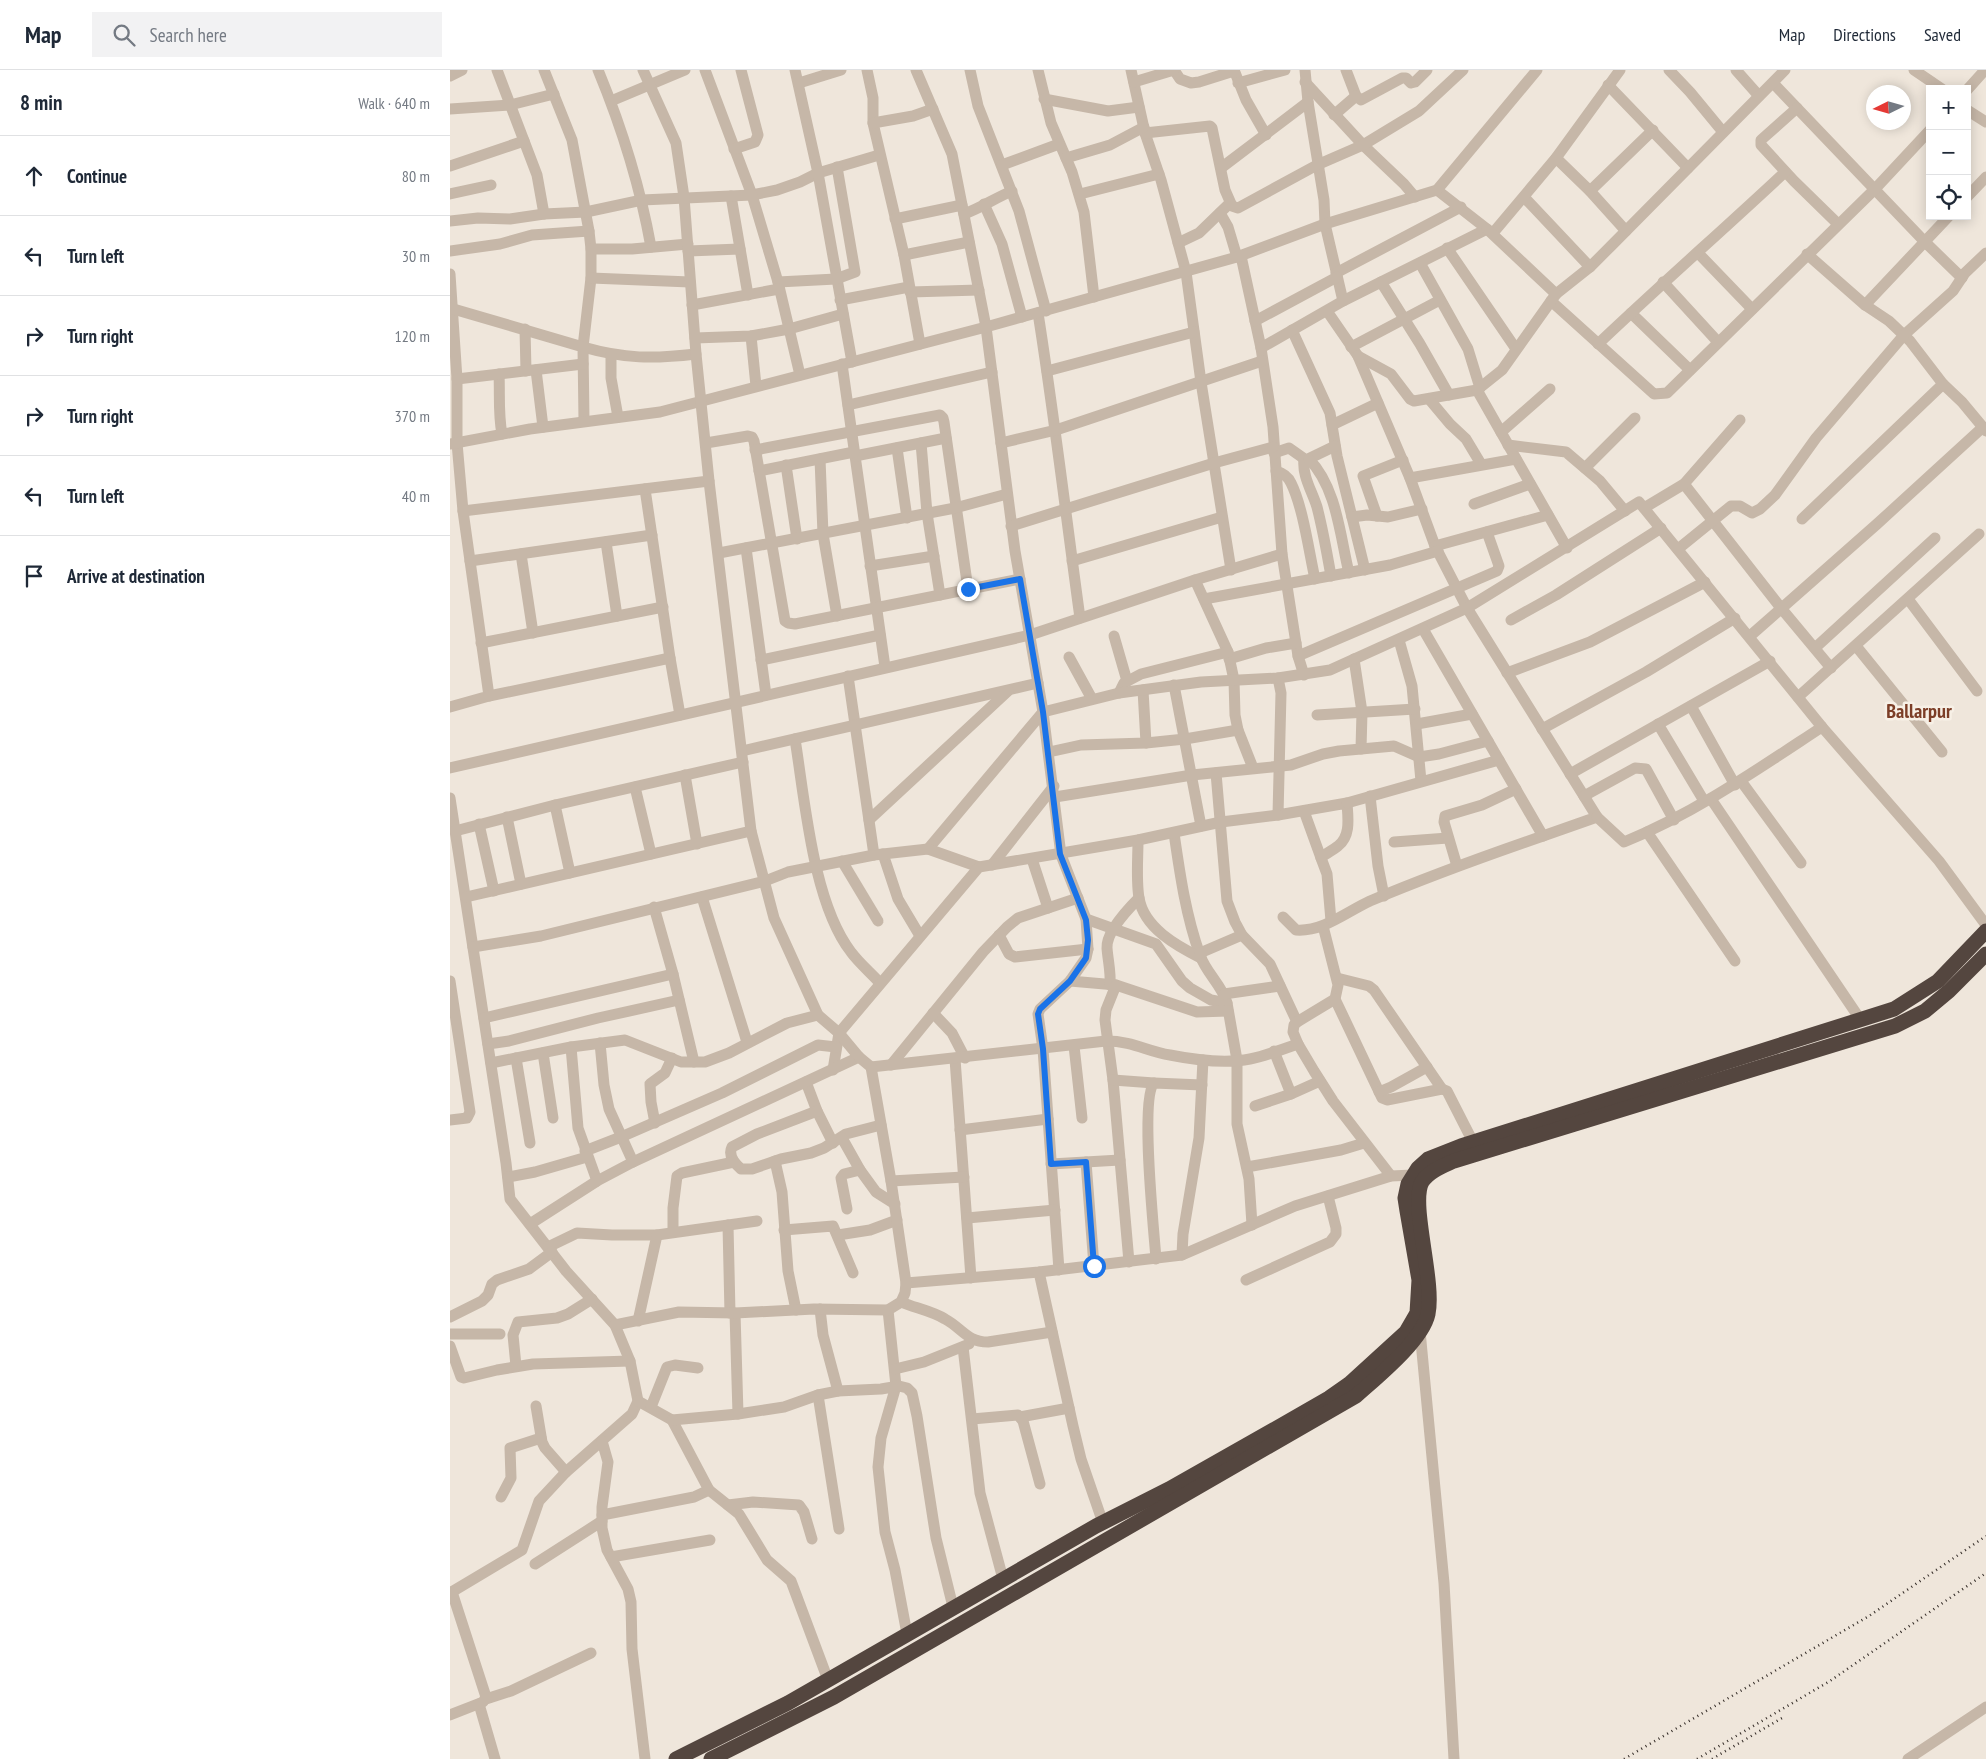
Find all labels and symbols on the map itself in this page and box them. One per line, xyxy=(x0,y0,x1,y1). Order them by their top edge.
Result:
north arrow xyxy=(1866,85,1911,130)
route end xyxy=(957,578,980,601)
district label: Ballarpur xyxy=(1886,698,1952,724)
route start xyxy=(1083,1255,1106,1278)

